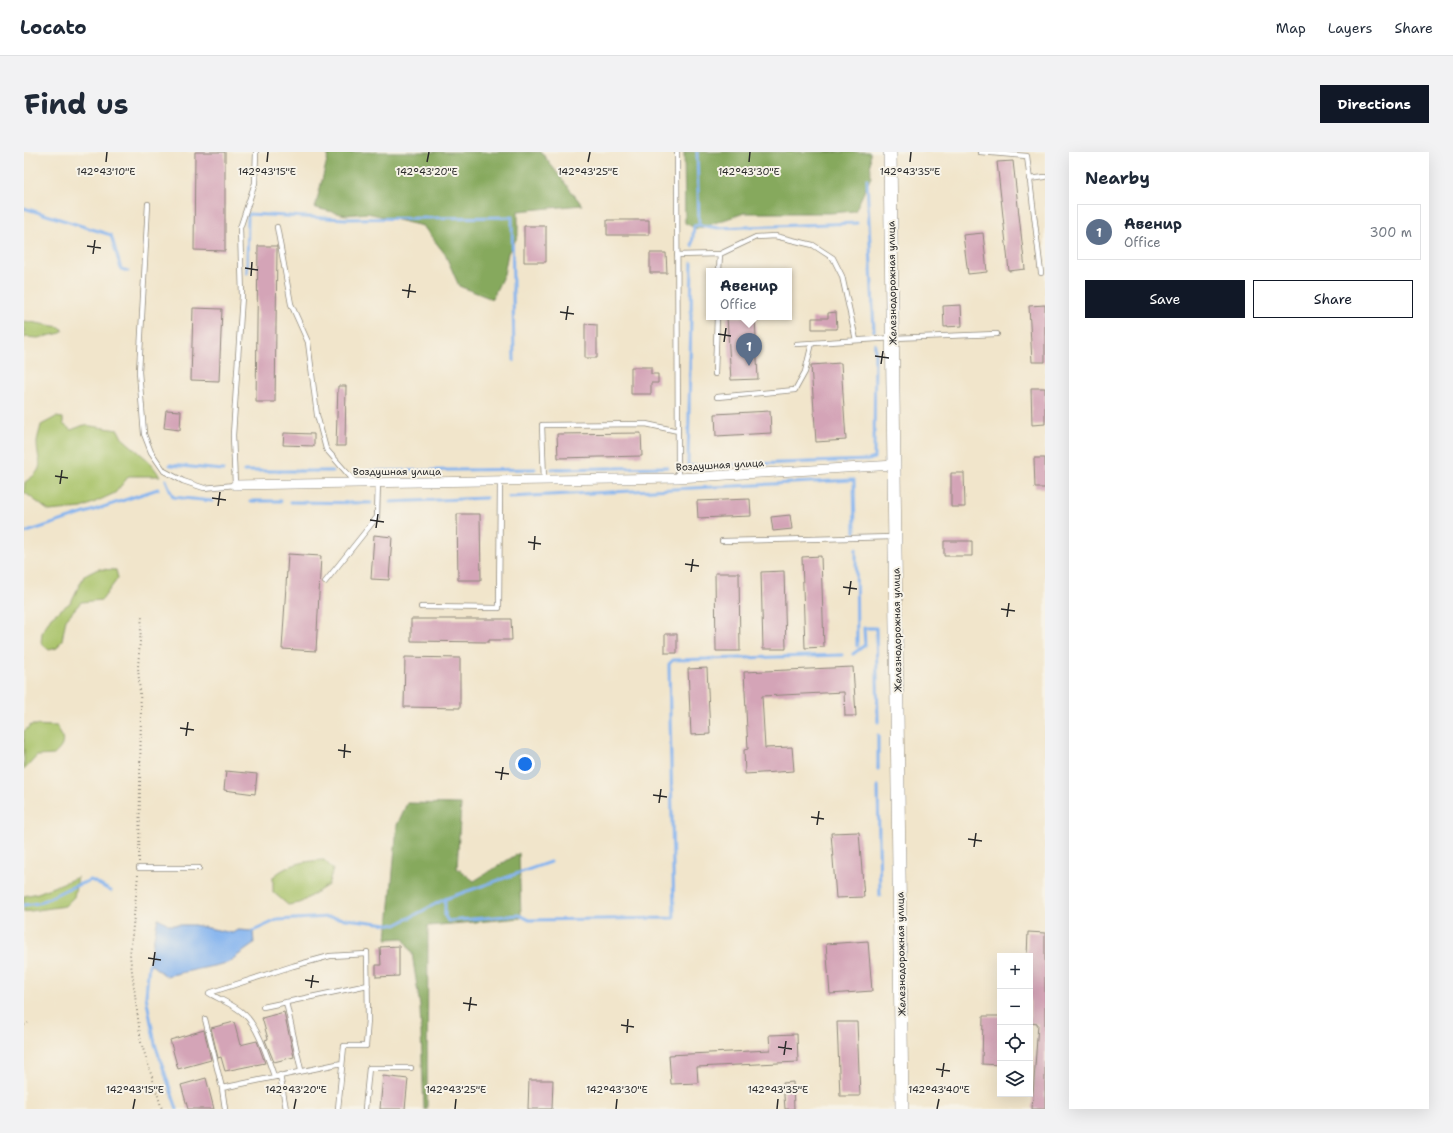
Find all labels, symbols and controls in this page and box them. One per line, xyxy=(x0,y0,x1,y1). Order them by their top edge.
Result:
text: Locato xyxy=(20,15,87,40)
text: Map xyxy=(1276,19,1306,37)
text: Layers xyxy=(1328,19,1372,37)
text: Share xyxy=(1394,19,1433,37)
text: Find us xyxy=(24,85,129,123)
button: Directions xyxy=(1320,85,1429,123)
text: 142°43'10"E xyxy=(76,165,136,178)
text: 142°43'15"E xyxy=(238,165,296,178)
text: 142°43'20"E xyxy=(396,165,458,178)
text: 142°43'25"E xyxy=(558,165,618,178)
text: 142°43'30"E xyxy=(718,165,780,178)
text: 142°43'35"E xyxy=(880,165,940,178)
text: Nearby xyxy=(1085,167,1150,189)
text: Авенир xyxy=(1124,214,1182,234)
street label: Железнодорожная улица xyxy=(884,220,900,345)
text: 1 xyxy=(1096,224,1102,241)
text: 300 m xyxy=(1369,224,1412,241)
text: Office xyxy=(1124,234,1161,251)
popup xyxy=(706,268,792,320)
text: Авенир xyxy=(720,276,778,296)
button: Save xyxy=(1085,280,1245,318)
button: Share xyxy=(1253,280,1413,318)
text: Office xyxy=(720,296,757,313)
pin: 1 xyxy=(736,333,762,366)
street label: Воздушная улица xyxy=(676,456,765,474)
street label: Воздушная улица xyxy=(353,465,442,478)
street label: Железнодорожная улица xyxy=(889,567,905,692)
your location xyxy=(515,754,535,774)
street label: Железнодорожная улица xyxy=(893,891,909,1016)
map controls xyxy=(997,953,1033,1097)
button: + xyxy=(997,953,1033,989)
button: − xyxy=(997,989,1033,1025)
button: locate xyxy=(997,1025,1033,1061)
button: layers xyxy=(997,1061,1033,1097)
text: 142°43'15"E xyxy=(106,1083,164,1096)
text: 142°43'20"E xyxy=(265,1083,327,1096)
text: 142°43'25"E xyxy=(426,1083,486,1096)
text: 142°43'30"E xyxy=(586,1083,648,1096)
text: 142°43'35"E xyxy=(748,1083,808,1096)
text: 142°43'40"E xyxy=(908,1083,970,1096)

